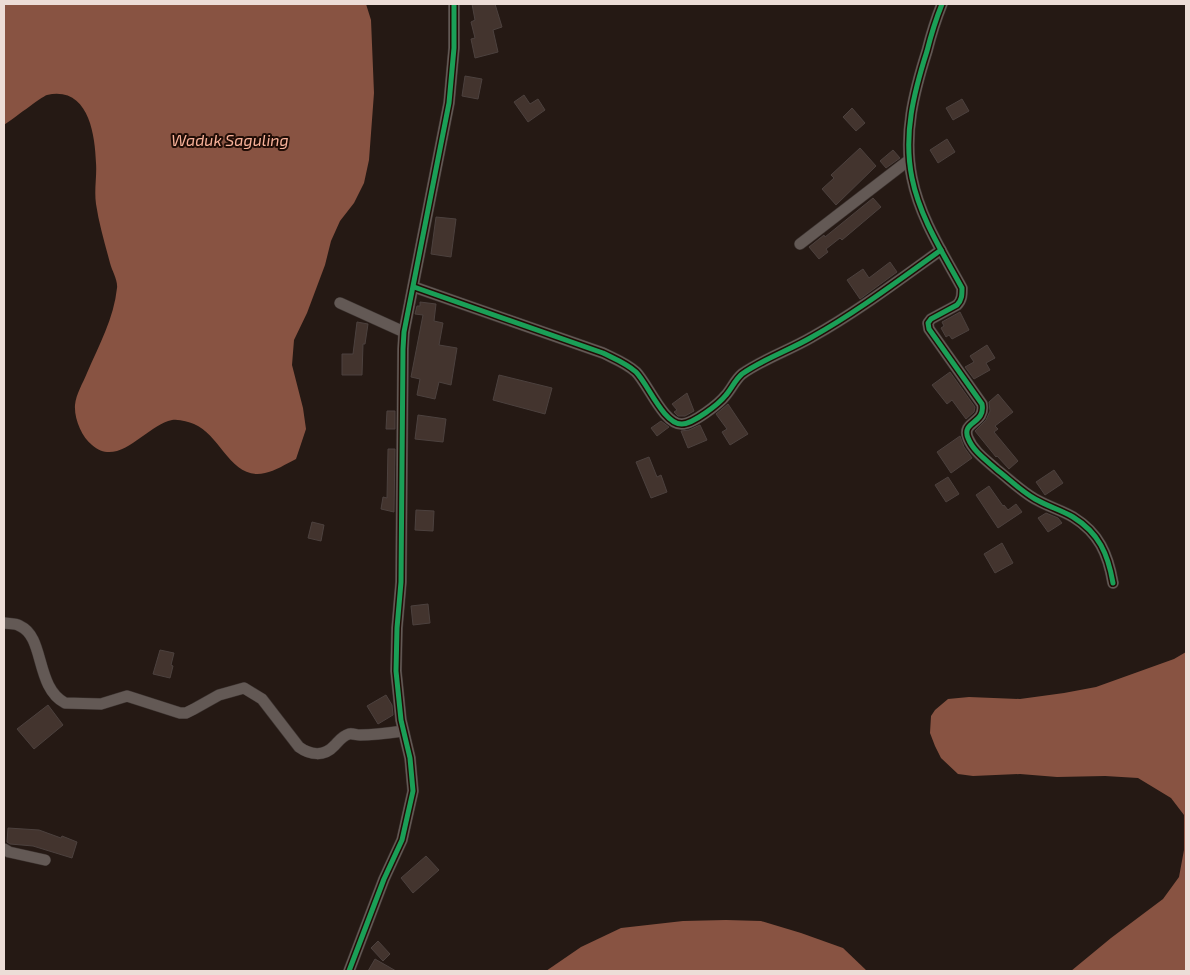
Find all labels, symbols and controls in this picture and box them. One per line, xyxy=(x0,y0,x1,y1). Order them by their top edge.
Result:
water label: Waduk Saguling xyxy=(171,130,289,149)

